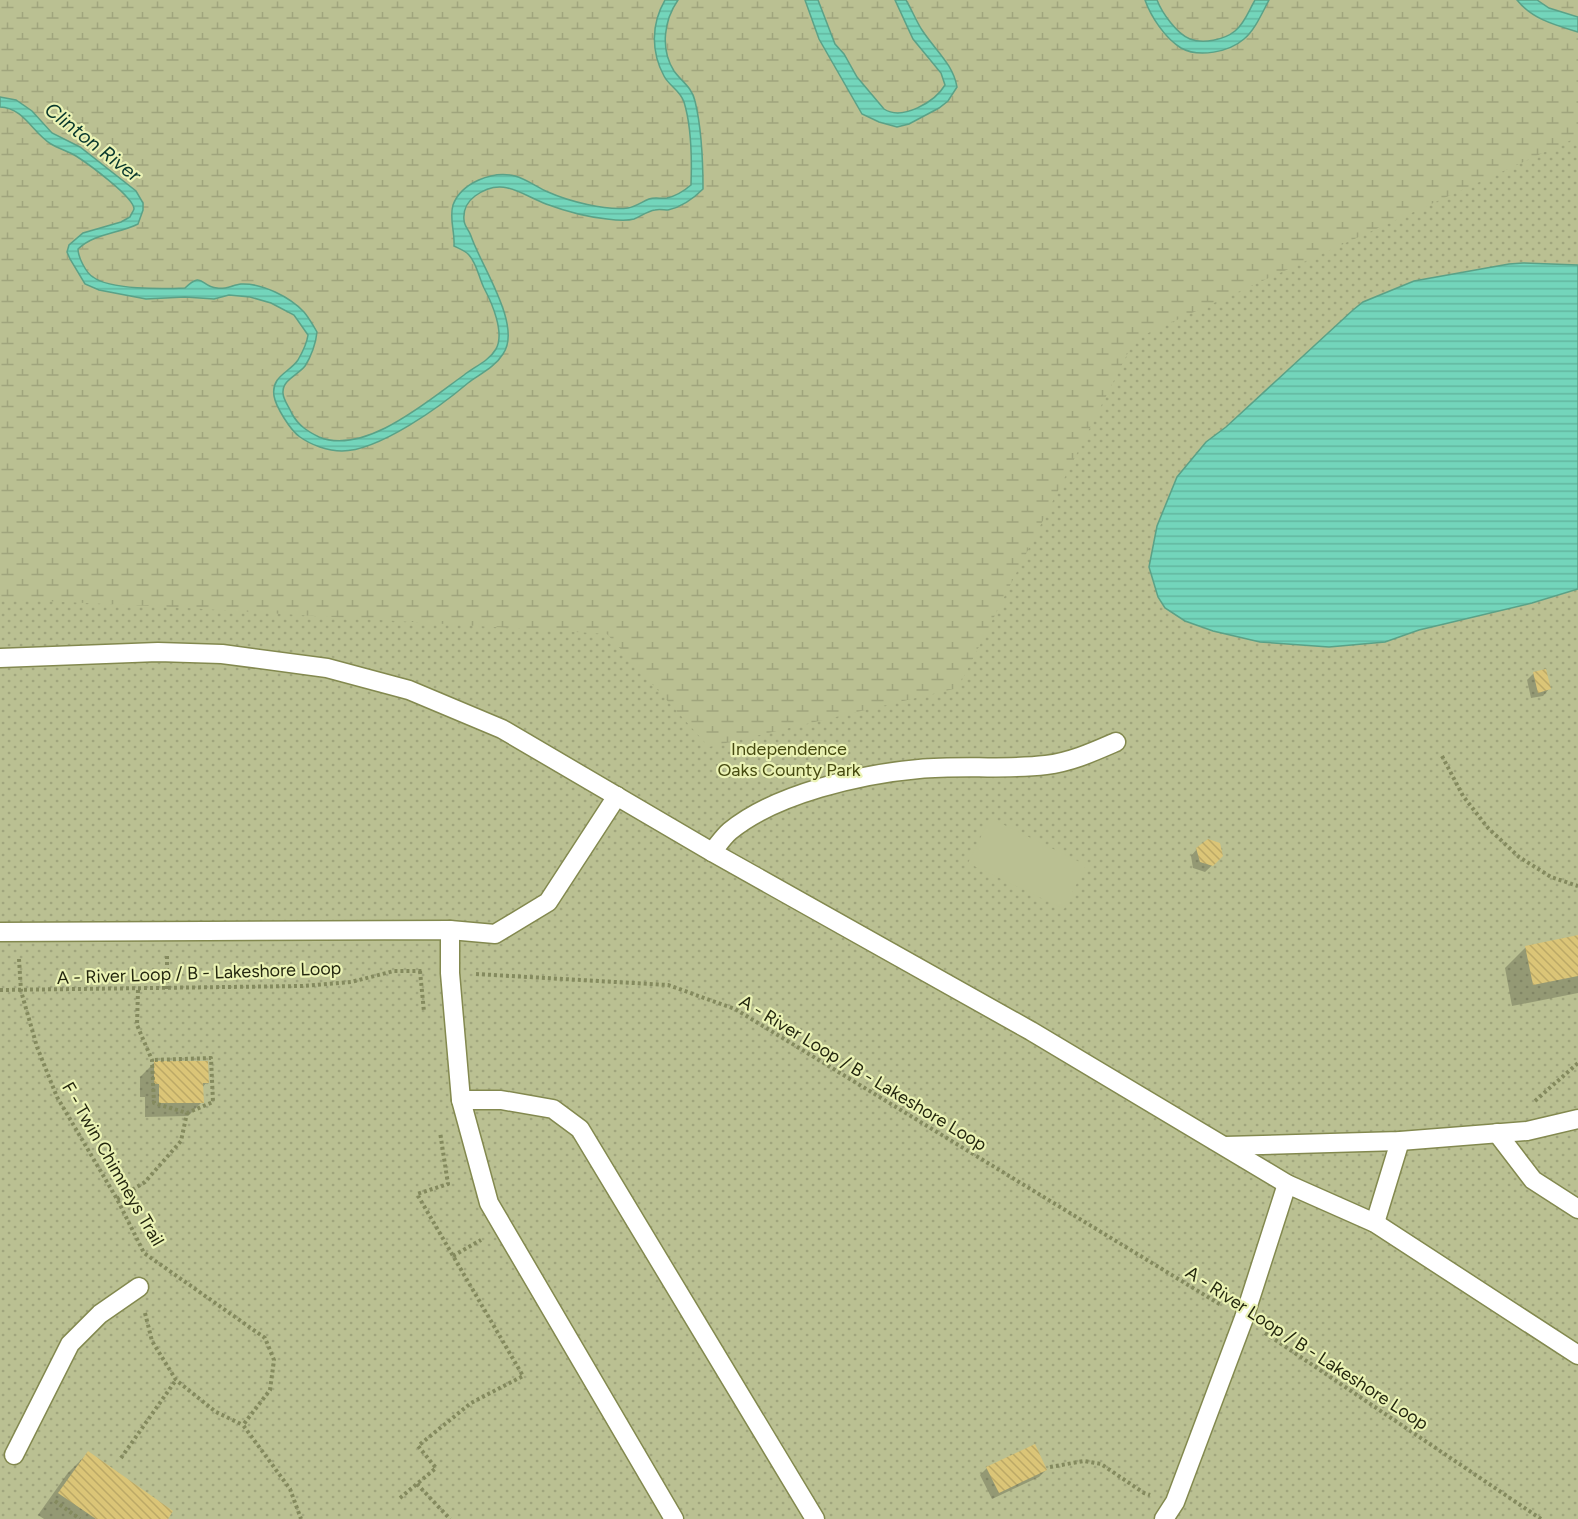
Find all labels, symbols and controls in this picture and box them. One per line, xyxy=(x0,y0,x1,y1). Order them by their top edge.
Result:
water label: Clinton River xyxy=(40,97,147,188)
park label: Independence Oaks County Park xyxy=(717,738,861,781)
street label: A - River Loop / B - Lakeshore Loop xyxy=(56,957,342,989)
street label: A - River Loop / B - Lakeshore Loop xyxy=(735,990,991,1156)
street label: F - Twin Chimneys Trail xyxy=(57,1078,169,1250)
street label: A - River Loop / B - Lakeshore Loop xyxy=(1182,1261,1432,1435)

